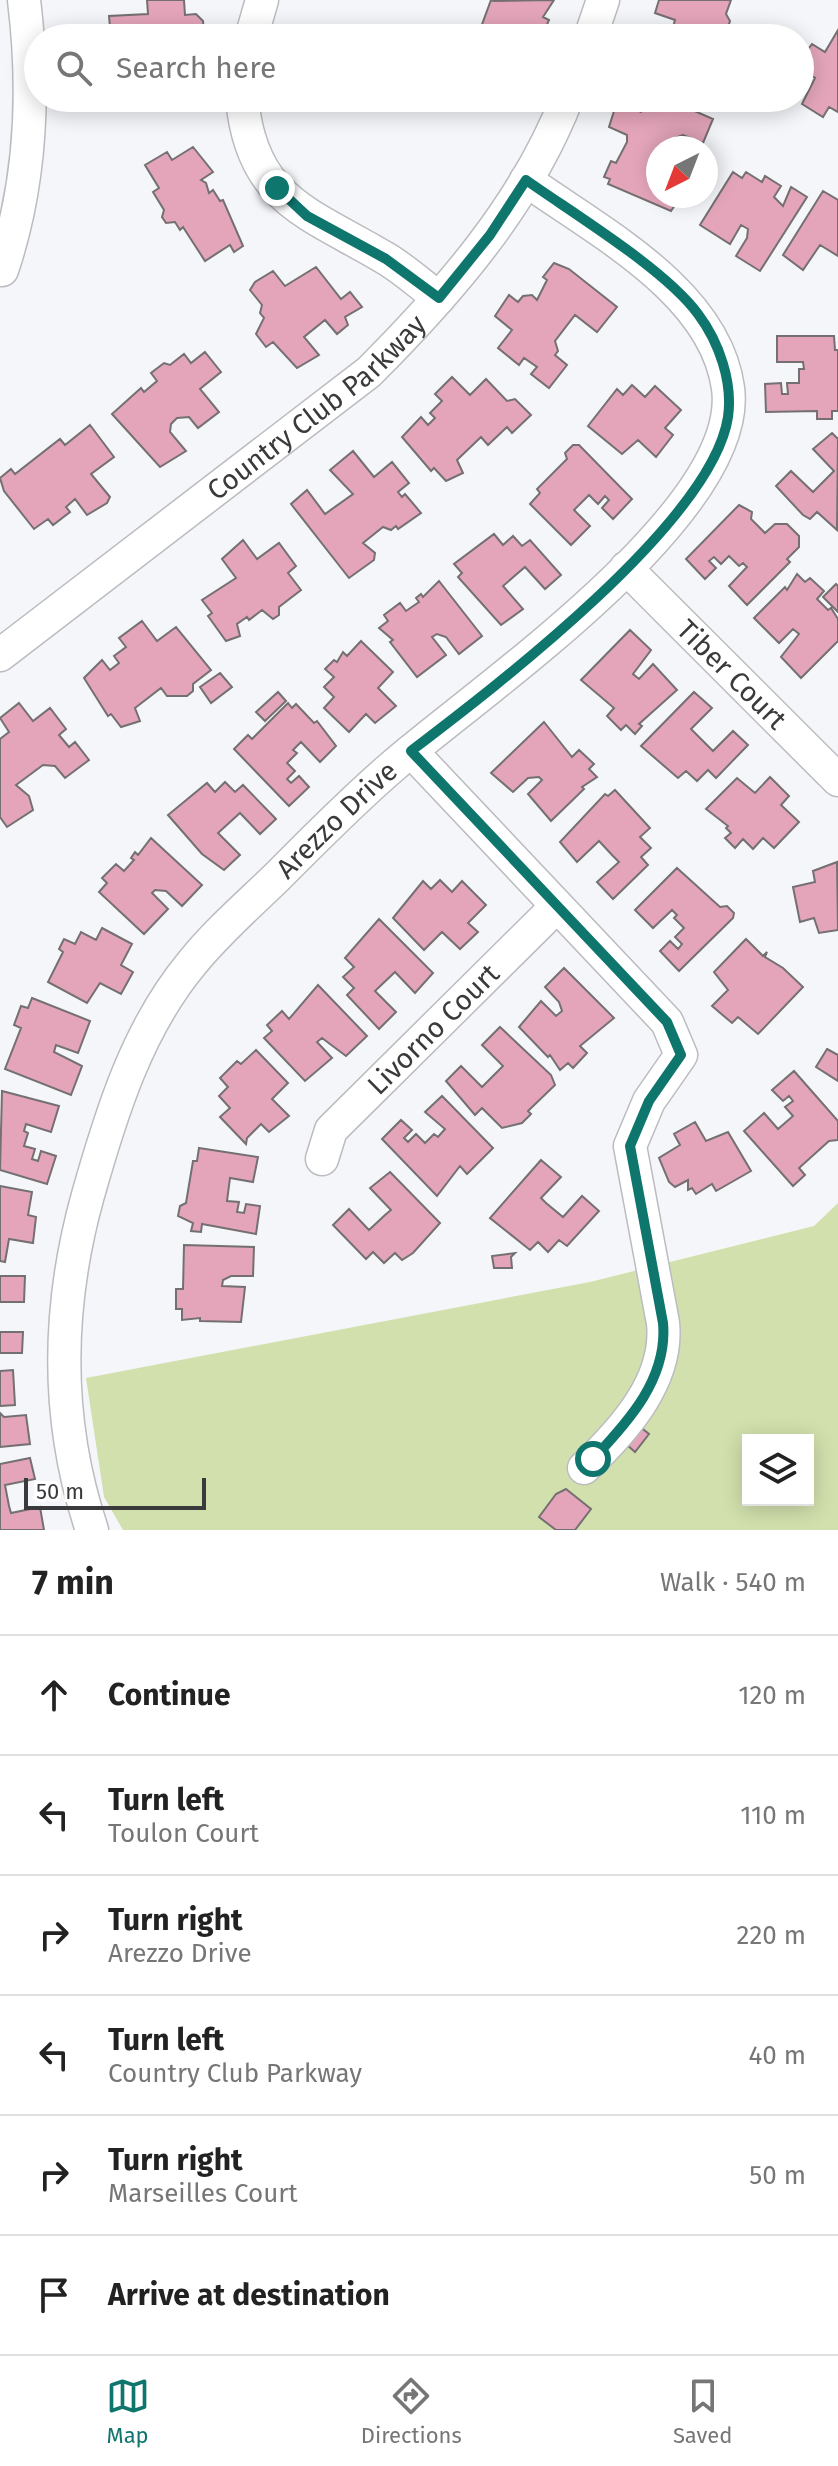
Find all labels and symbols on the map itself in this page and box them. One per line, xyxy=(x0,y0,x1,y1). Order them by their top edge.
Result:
north arrow xyxy=(646,136,718,208)
route end xyxy=(259,170,295,206)
street label: Country Club Parkway xyxy=(200,307,432,507)
street label: Tiber Court xyxy=(670,612,794,736)
street label: Arezzo Drive xyxy=(269,754,403,885)
street label: Livorno Court xyxy=(360,956,506,1101)
route start xyxy=(575,1441,611,1477)
scale bar xyxy=(24,1474,206,1510)

